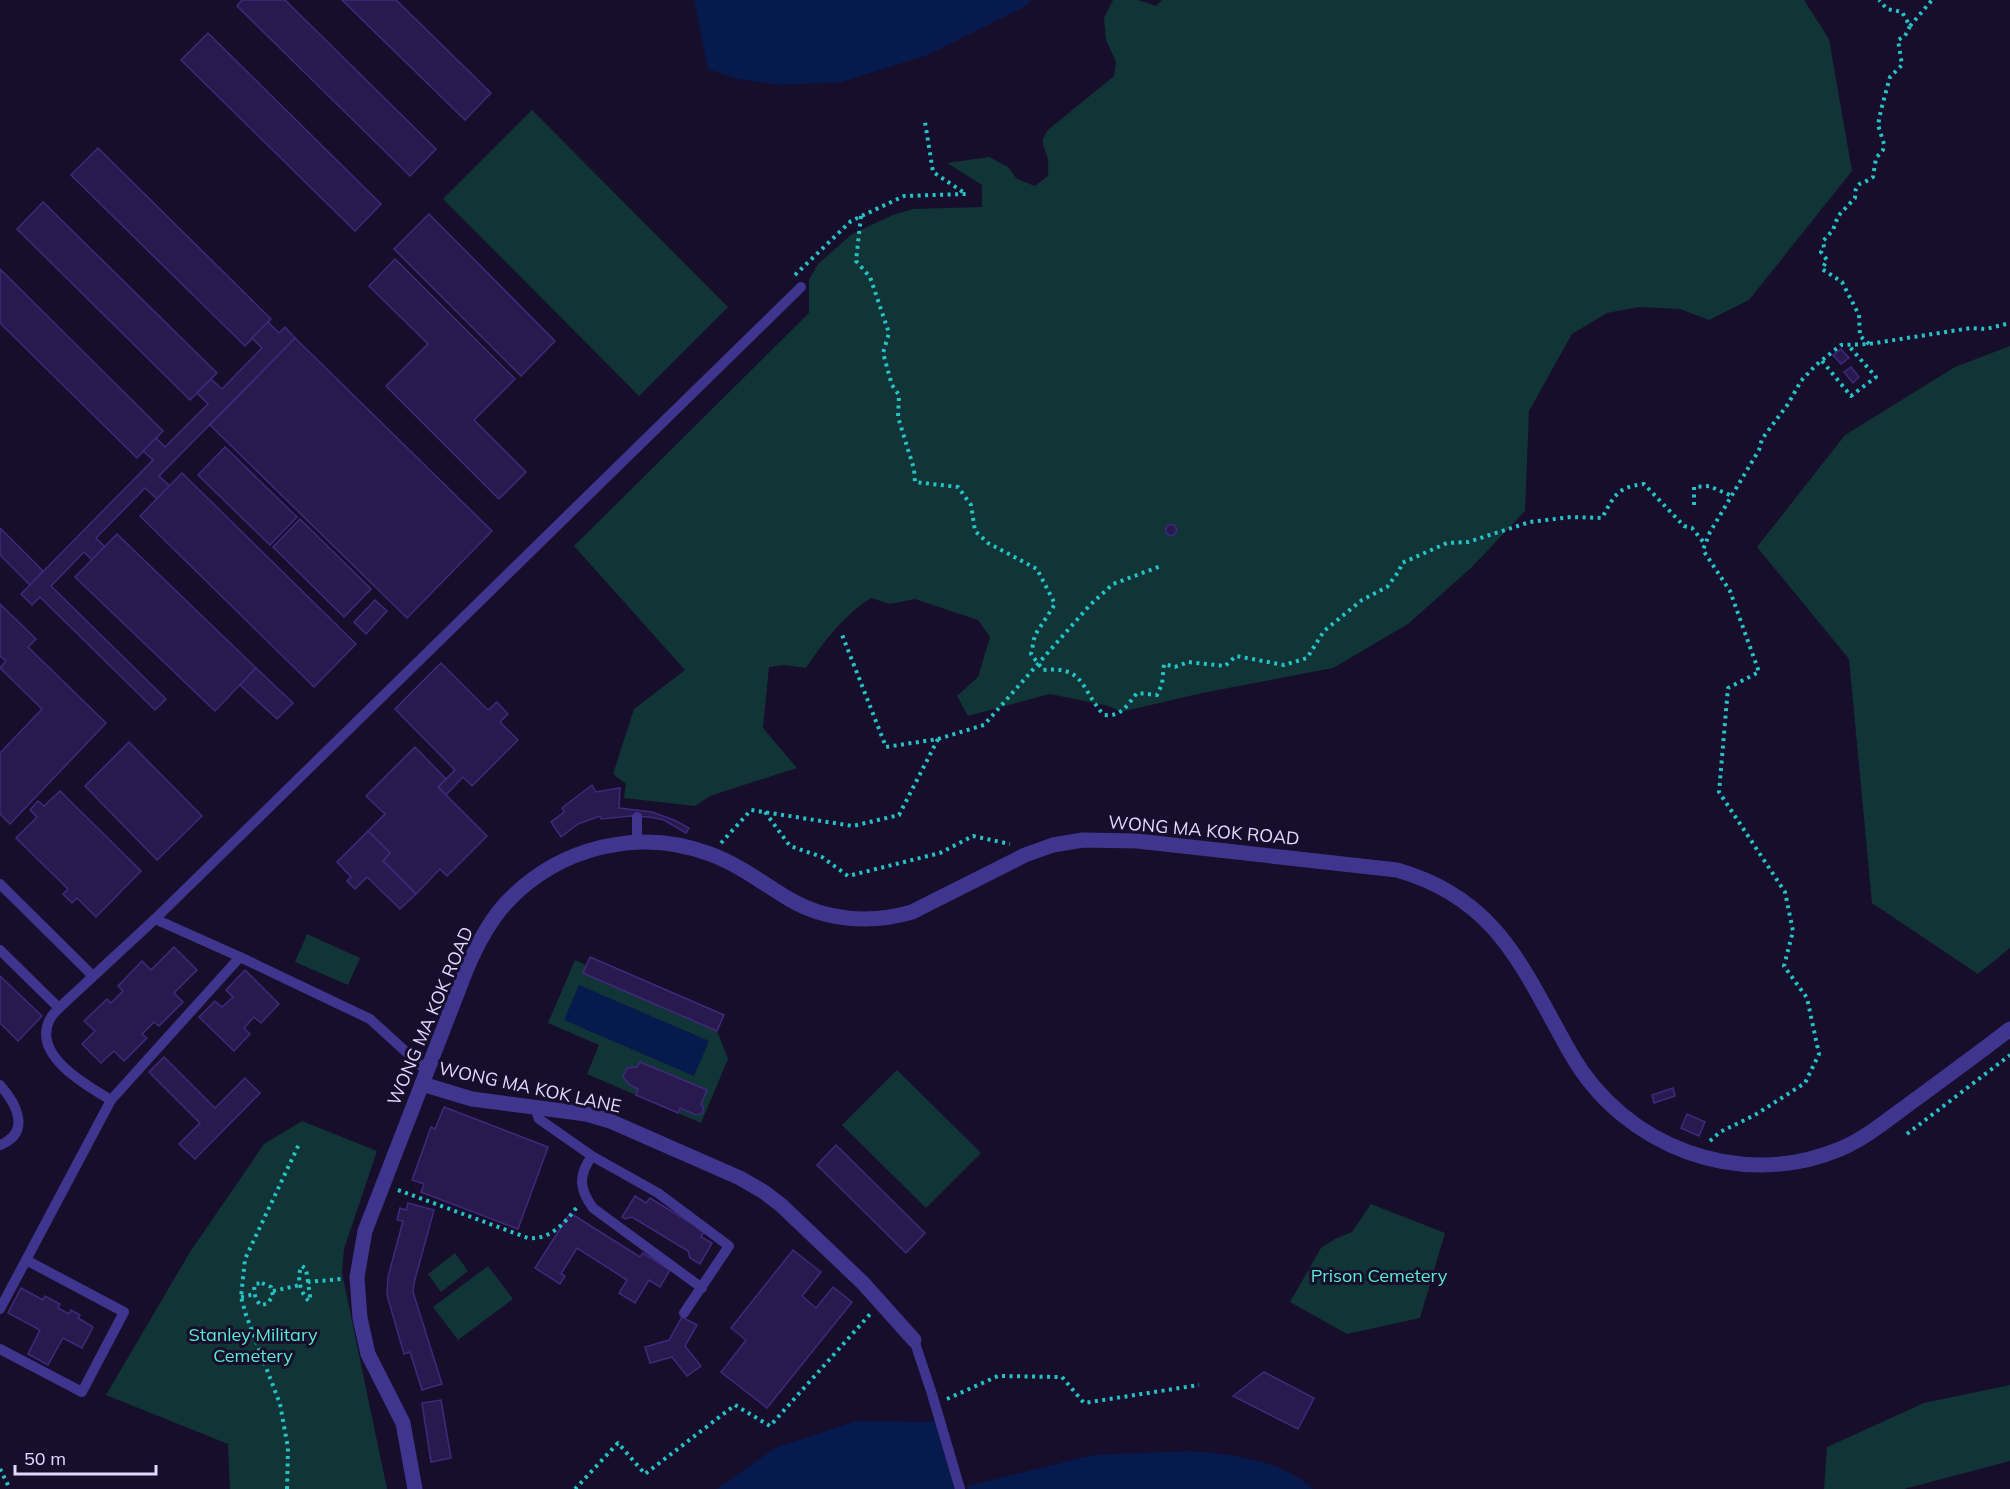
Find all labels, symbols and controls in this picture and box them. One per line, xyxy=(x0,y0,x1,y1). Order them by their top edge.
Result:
street label: WONG MA KOK ROAD xyxy=(1107,810,1301,850)
street label: WONG MA KOK ROAD xyxy=(382,923,478,1109)
street label: WONG MA KOK LANE xyxy=(437,1056,623,1118)
park label: Prison Cemetery xyxy=(1311,1264,1448,1287)
park label: Stanley Military Cemetery xyxy=(188,1323,318,1367)
scale bar xyxy=(15,1438,156,1476)
text: 50 m xyxy=(24,1447,66,1470)

